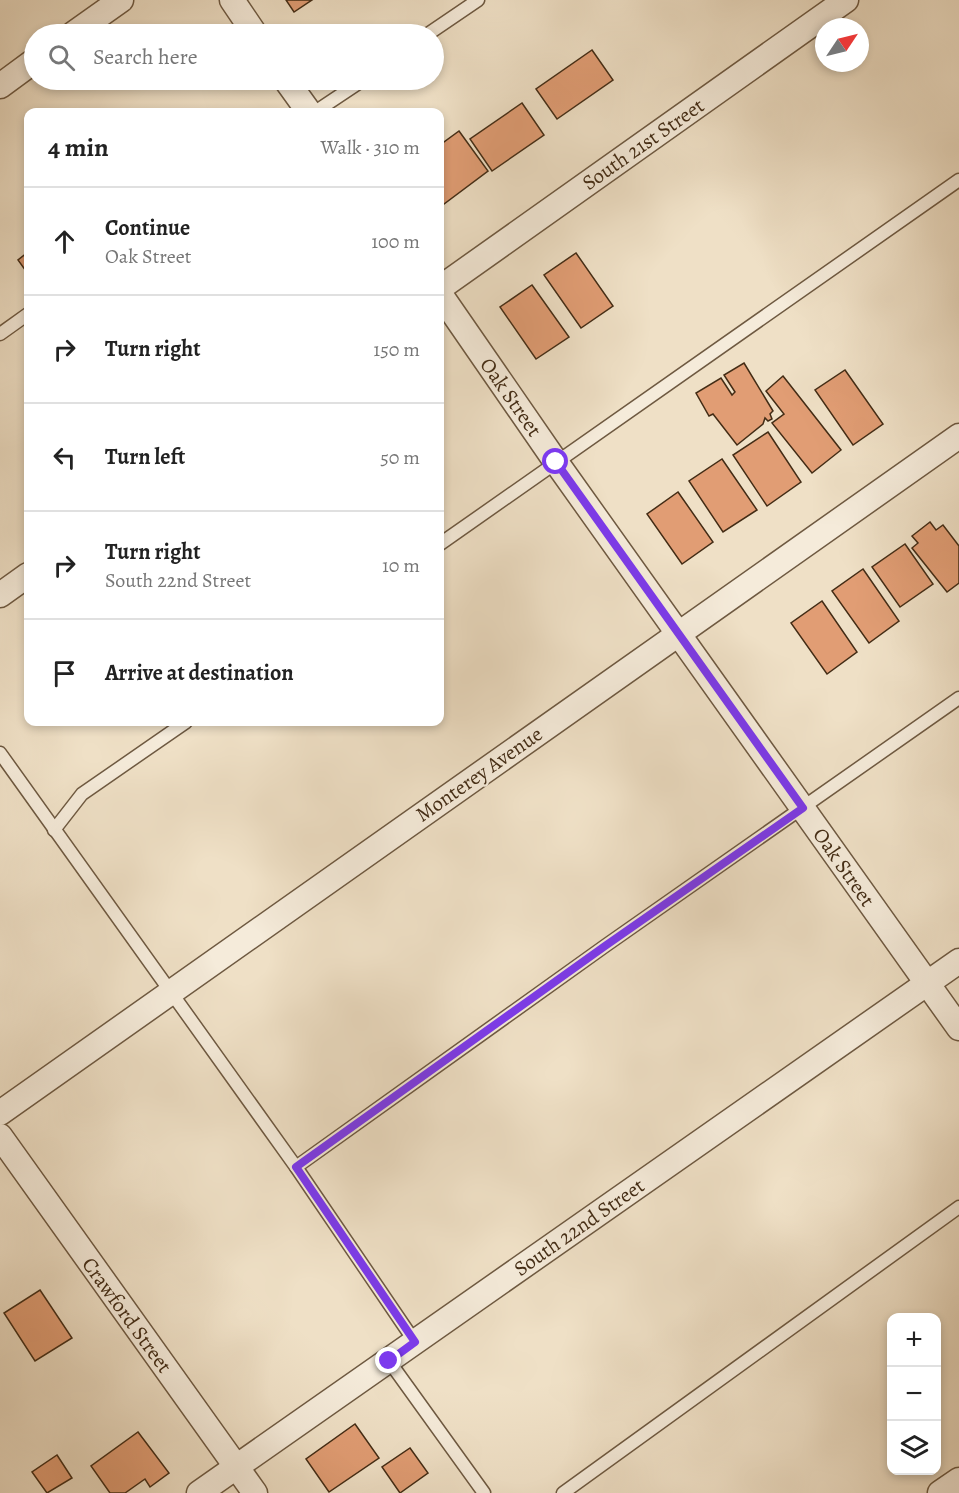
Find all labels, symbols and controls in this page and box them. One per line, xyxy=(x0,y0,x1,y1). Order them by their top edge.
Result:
north arrow xyxy=(815,18,869,72)
search box xyxy=(24,24,444,90)
icon: search xyxy=(45,41,78,74)
text: Search here xyxy=(93,42,198,72)
street label: South 21st Street xyxy=(576,91,710,197)
text: 4 min xyxy=(48,130,109,165)
text: Walk · 310 m xyxy=(321,134,420,161)
text: Continue xyxy=(105,213,190,243)
icon: ahead xyxy=(48,225,81,258)
text: 100 m xyxy=(371,228,420,255)
text: Oak Street xyxy=(105,243,191,270)
icon: right xyxy=(48,333,81,366)
text: Turn right xyxy=(105,334,201,364)
text: 150 m xyxy=(373,336,420,363)
street label: Oak Street xyxy=(474,352,548,442)
icon: left xyxy=(48,441,81,474)
text: Turn left xyxy=(105,442,185,472)
text: 50 m xyxy=(380,444,420,471)
route start xyxy=(542,448,568,474)
text: Turn right xyxy=(105,537,201,567)
icon: right xyxy=(48,549,81,582)
text: 10 m xyxy=(382,552,420,579)
text: South 22nd Street xyxy=(105,567,251,594)
icon: arrive xyxy=(48,657,81,690)
text: Arrive at destination xyxy=(105,658,294,688)
street label: Monterey Avenue xyxy=(410,720,548,828)
street label: Oak Street xyxy=(807,822,881,912)
street label: South 22nd Street xyxy=(508,1172,650,1282)
street label: Crawford Street xyxy=(76,1251,179,1379)
map controls xyxy=(887,1313,941,1475)
button: + xyxy=(887,1313,941,1367)
route end xyxy=(375,1347,401,1373)
button: − xyxy=(887,1367,941,1421)
button: layers xyxy=(887,1421,941,1475)

